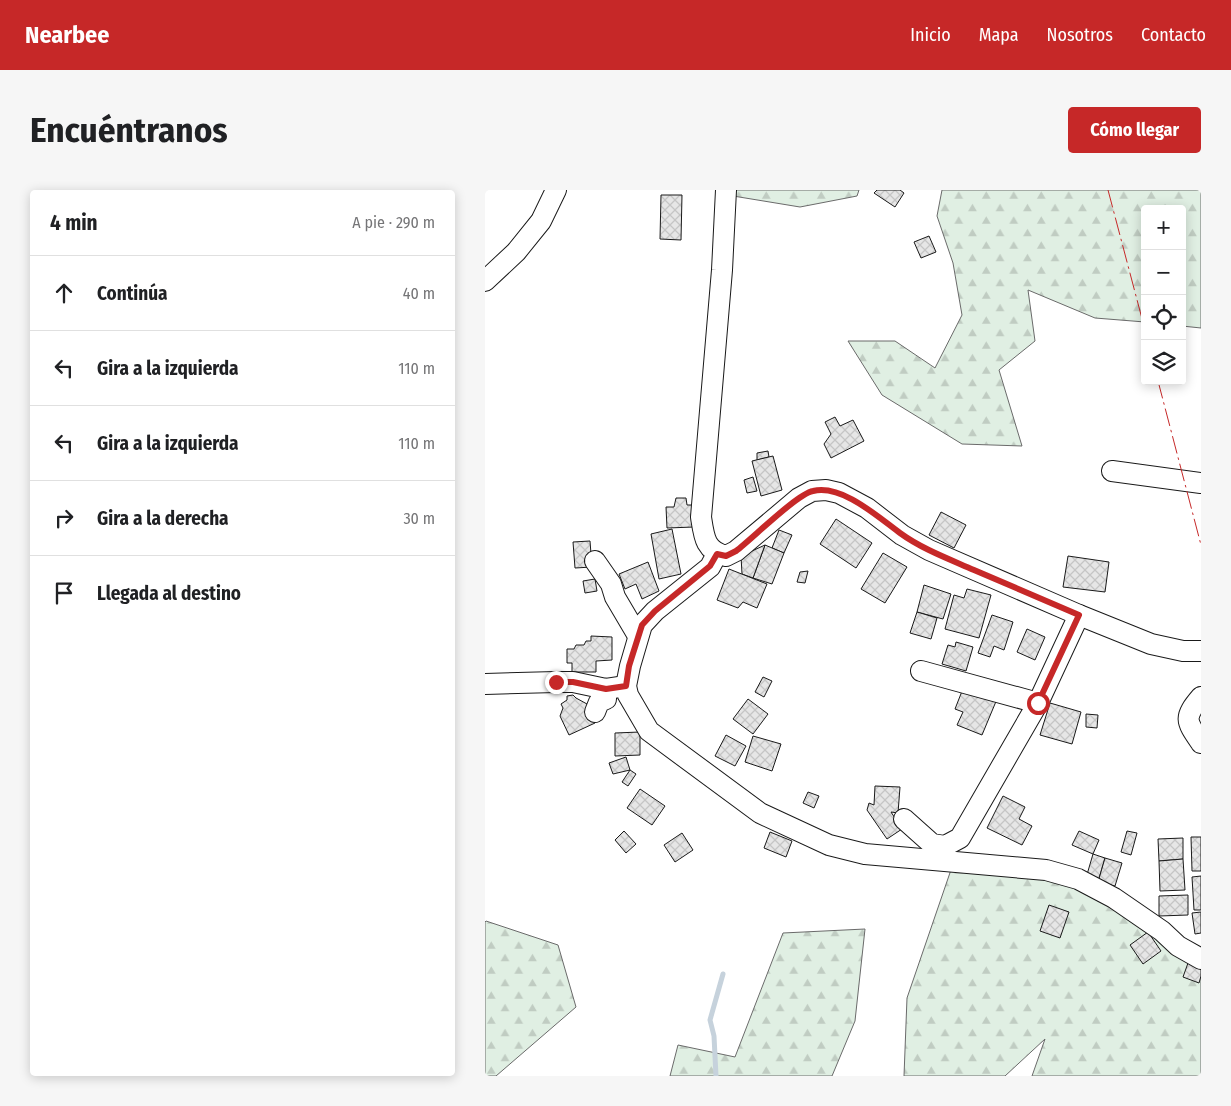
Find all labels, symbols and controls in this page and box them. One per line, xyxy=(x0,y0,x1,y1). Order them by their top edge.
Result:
text: Nearbee xyxy=(25,21,109,49)
text: Inicio xyxy=(910,24,951,46)
text: Mapa xyxy=(979,24,1019,46)
text: Nosotros xyxy=(1047,24,1113,46)
text: Contacto xyxy=(1141,24,1206,46)
button: Cómo llegar xyxy=(1068,107,1201,153)
text: Encuéntranos xyxy=(30,109,228,151)
map controls xyxy=(1141,205,1186,385)
button: + xyxy=(1141,205,1186,250)
text: 4 min xyxy=(50,210,98,236)
text: A pie · 290 m xyxy=(352,213,435,232)
button: − xyxy=(1141,250,1186,295)
icon: ahead xyxy=(50,279,78,307)
text: Continúa xyxy=(97,282,168,305)
text: 40 m xyxy=(403,284,435,303)
button: locate xyxy=(1141,295,1186,340)
button: layers xyxy=(1141,340,1186,385)
icon: left xyxy=(50,354,78,382)
text: Gira a la izquierda xyxy=(97,357,239,380)
text: 110 m xyxy=(398,359,435,378)
icon: left xyxy=(50,429,78,457)
text: Gira a la izquierda xyxy=(97,432,239,455)
text: 110 m xyxy=(398,434,435,453)
icon: right xyxy=(50,504,78,532)
text: Gira a la derecha xyxy=(97,507,229,530)
text: 30 m xyxy=(403,509,435,528)
icon: arrive xyxy=(50,579,78,607)
text: Llegada al destino xyxy=(97,582,241,605)
route end xyxy=(545,671,568,694)
route start xyxy=(1027,692,1050,715)

